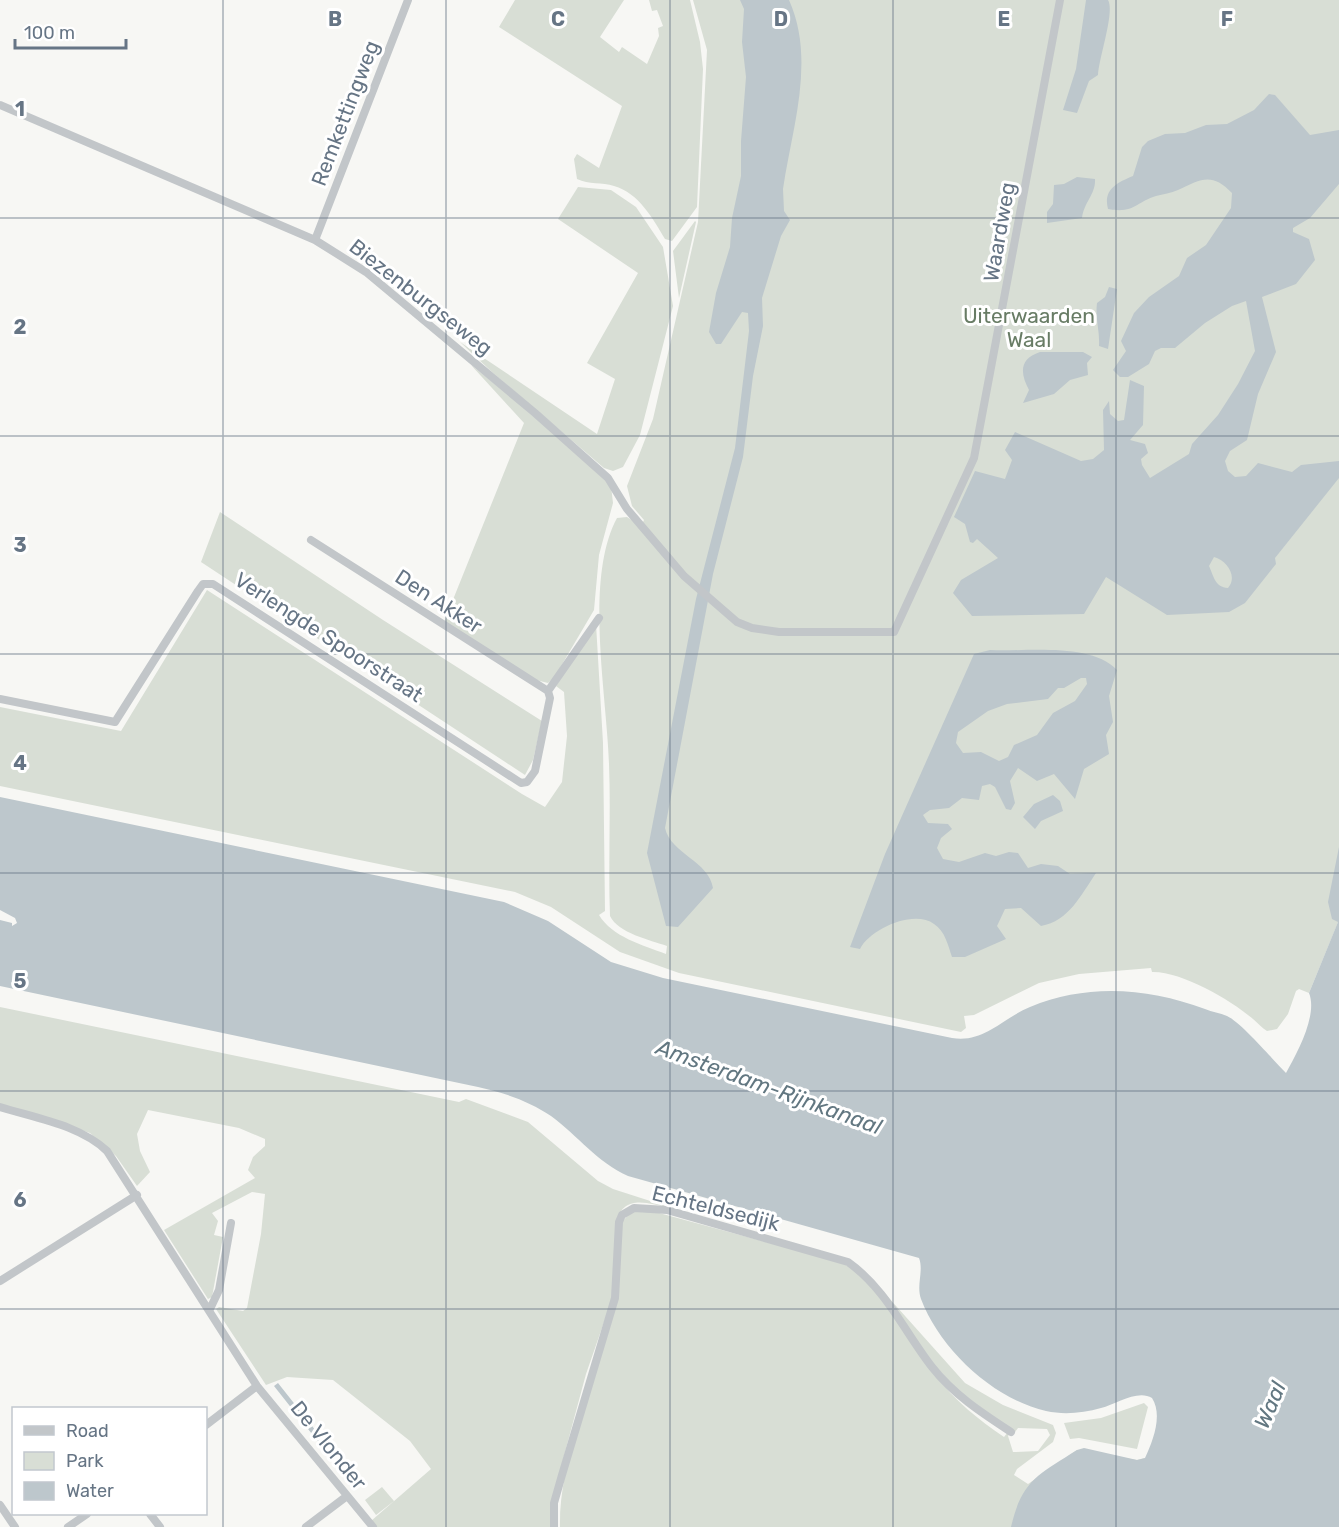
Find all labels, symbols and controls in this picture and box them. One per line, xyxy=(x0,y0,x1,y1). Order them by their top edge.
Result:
text: B xyxy=(328,7,342,31)
text: C xyxy=(551,7,565,31)
text: D xyxy=(774,7,788,31)
text: E xyxy=(998,7,1010,31)
text: F xyxy=(1221,7,1233,31)
scale bar xyxy=(15,12,126,50)
text: 100 m xyxy=(24,22,75,44)
street label: Remkettingweg xyxy=(306,37,384,189)
text: 1 xyxy=(15,97,25,121)
street label: Waardweg xyxy=(978,180,1020,284)
street label: Biezenburgseweg xyxy=(345,233,497,361)
park label: Uiterwaarden Waal xyxy=(963,303,1095,352)
text: 2 xyxy=(14,315,27,339)
text: 3 xyxy=(13,533,27,557)
street label: Den Akker xyxy=(391,564,487,638)
street label: Verlengde Spoorstraat xyxy=(230,567,428,707)
text: 4 xyxy=(13,751,27,775)
text: 5 xyxy=(14,969,27,993)
water label: Amsterdam-Rijnkanaal xyxy=(652,1033,886,1141)
street label: Echteldsedijk xyxy=(650,1180,783,1236)
text: 6 xyxy=(13,1188,27,1212)
water label: Waal xyxy=(1248,1377,1292,1433)
street label: De Vlonder xyxy=(286,1396,372,1494)
legend xyxy=(12,1407,207,1515)
text: Road xyxy=(66,1420,109,1442)
text: Park xyxy=(66,1450,104,1472)
text: Water xyxy=(66,1480,114,1502)

